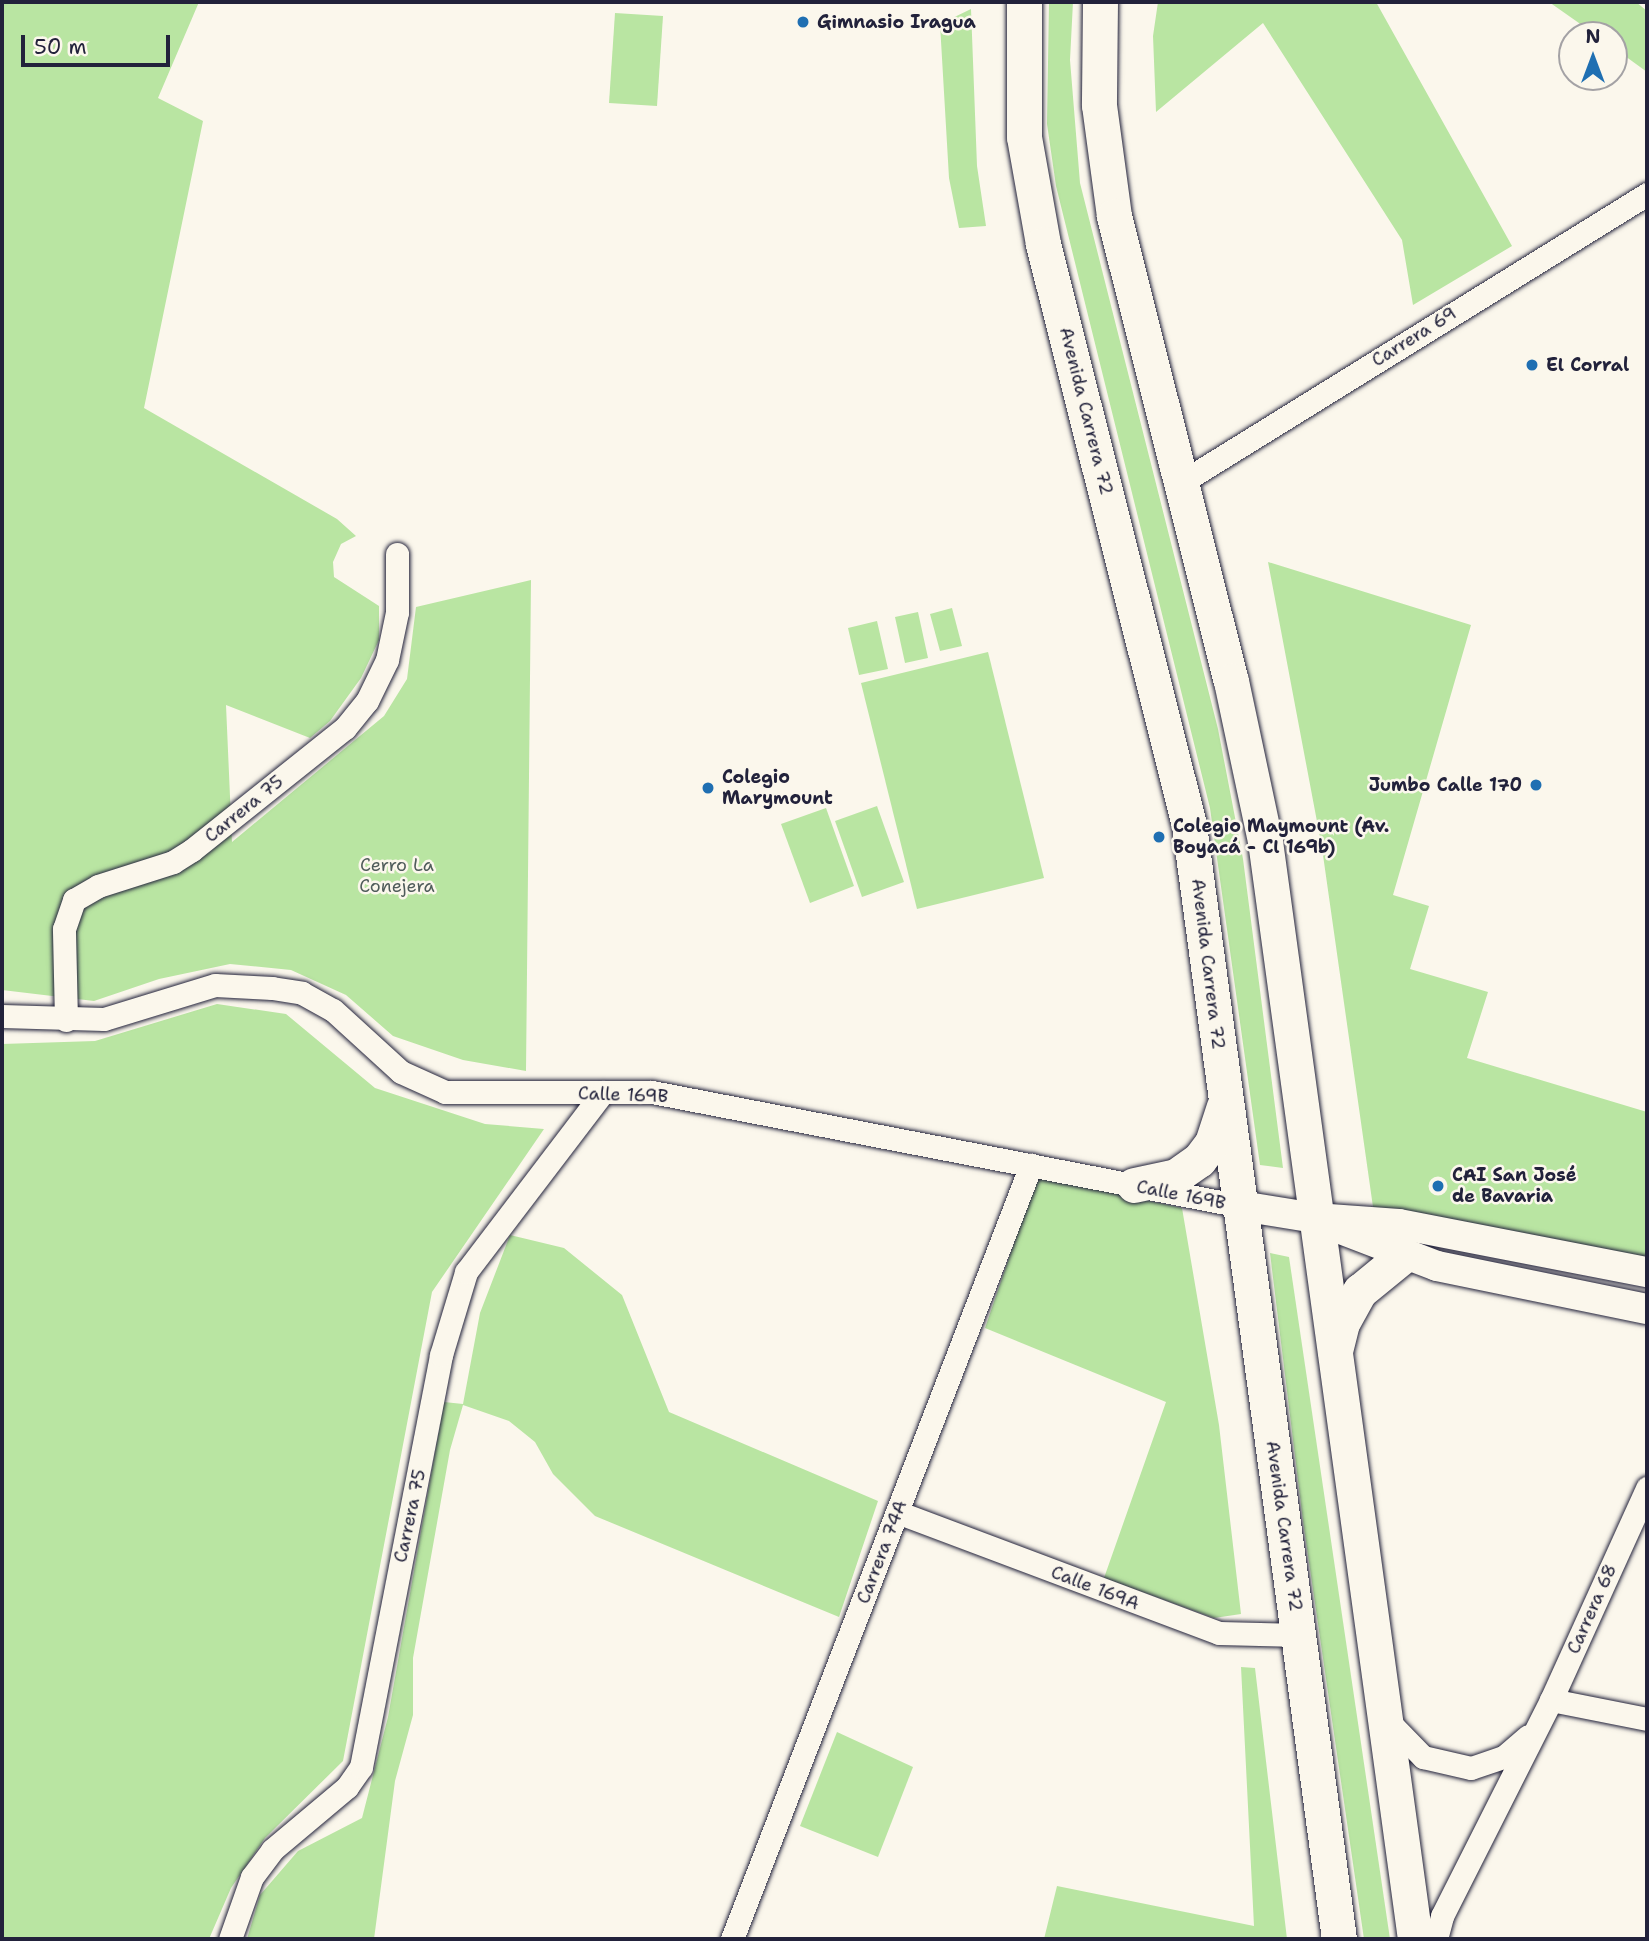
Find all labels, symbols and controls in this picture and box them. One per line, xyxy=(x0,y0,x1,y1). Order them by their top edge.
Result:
place label: Gimnasio Iragua xyxy=(817,11,976,33)
marker: Gimnasio Iragua xyxy=(795,14,811,30)
scale bar xyxy=(24,21,173,65)
north arrow xyxy=(1558,21,1628,91)
text: N xyxy=(1585,24,1601,49)
text: 50 m xyxy=(34,33,87,61)
street label: Carrera 69 xyxy=(1368,303,1460,371)
street label: Avenida Carrera 72 xyxy=(1055,325,1117,497)
place label: El Corral xyxy=(1546,354,1629,376)
marker: El Corral xyxy=(1524,357,1540,373)
place label: Colegio Marymount xyxy=(722,767,833,810)
street label: Carrera 75 xyxy=(200,771,288,847)
place label: Jumbo Calle 170 xyxy=(1369,774,1522,796)
marker: Jumbo Calle 170 xyxy=(1528,777,1544,793)
marker: Colegio Marymount xyxy=(700,780,716,796)
place label: Colegio Maymount (Av. Boyacá - Cl 169b) xyxy=(1173,816,1389,858)
marker: Colegio Maymount (Av. Boyacá - Cl 169b) xyxy=(1151,829,1167,845)
park label: Cerro La Conejera xyxy=(359,855,435,898)
street label: Avenida Carrera 72 xyxy=(1187,877,1229,1051)
street label: Calle 169B xyxy=(578,1083,668,1107)
place label: CAI San José de Bavaria xyxy=(1452,1165,1576,1208)
street label: Calle 169B xyxy=(1135,1176,1227,1214)
marker: CAI San José de Bavaria xyxy=(1430,1178,1446,1194)
street label: Avenida Carrera 72 xyxy=(1261,1439,1307,1613)
street label: Carrera 75 xyxy=(390,1467,430,1565)
street label: Carrera 74A xyxy=(852,1497,912,1607)
street label: Calle 169A xyxy=(1048,1561,1142,1615)
street label: Carrera 68 xyxy=(1563,1561,1621,1657)

